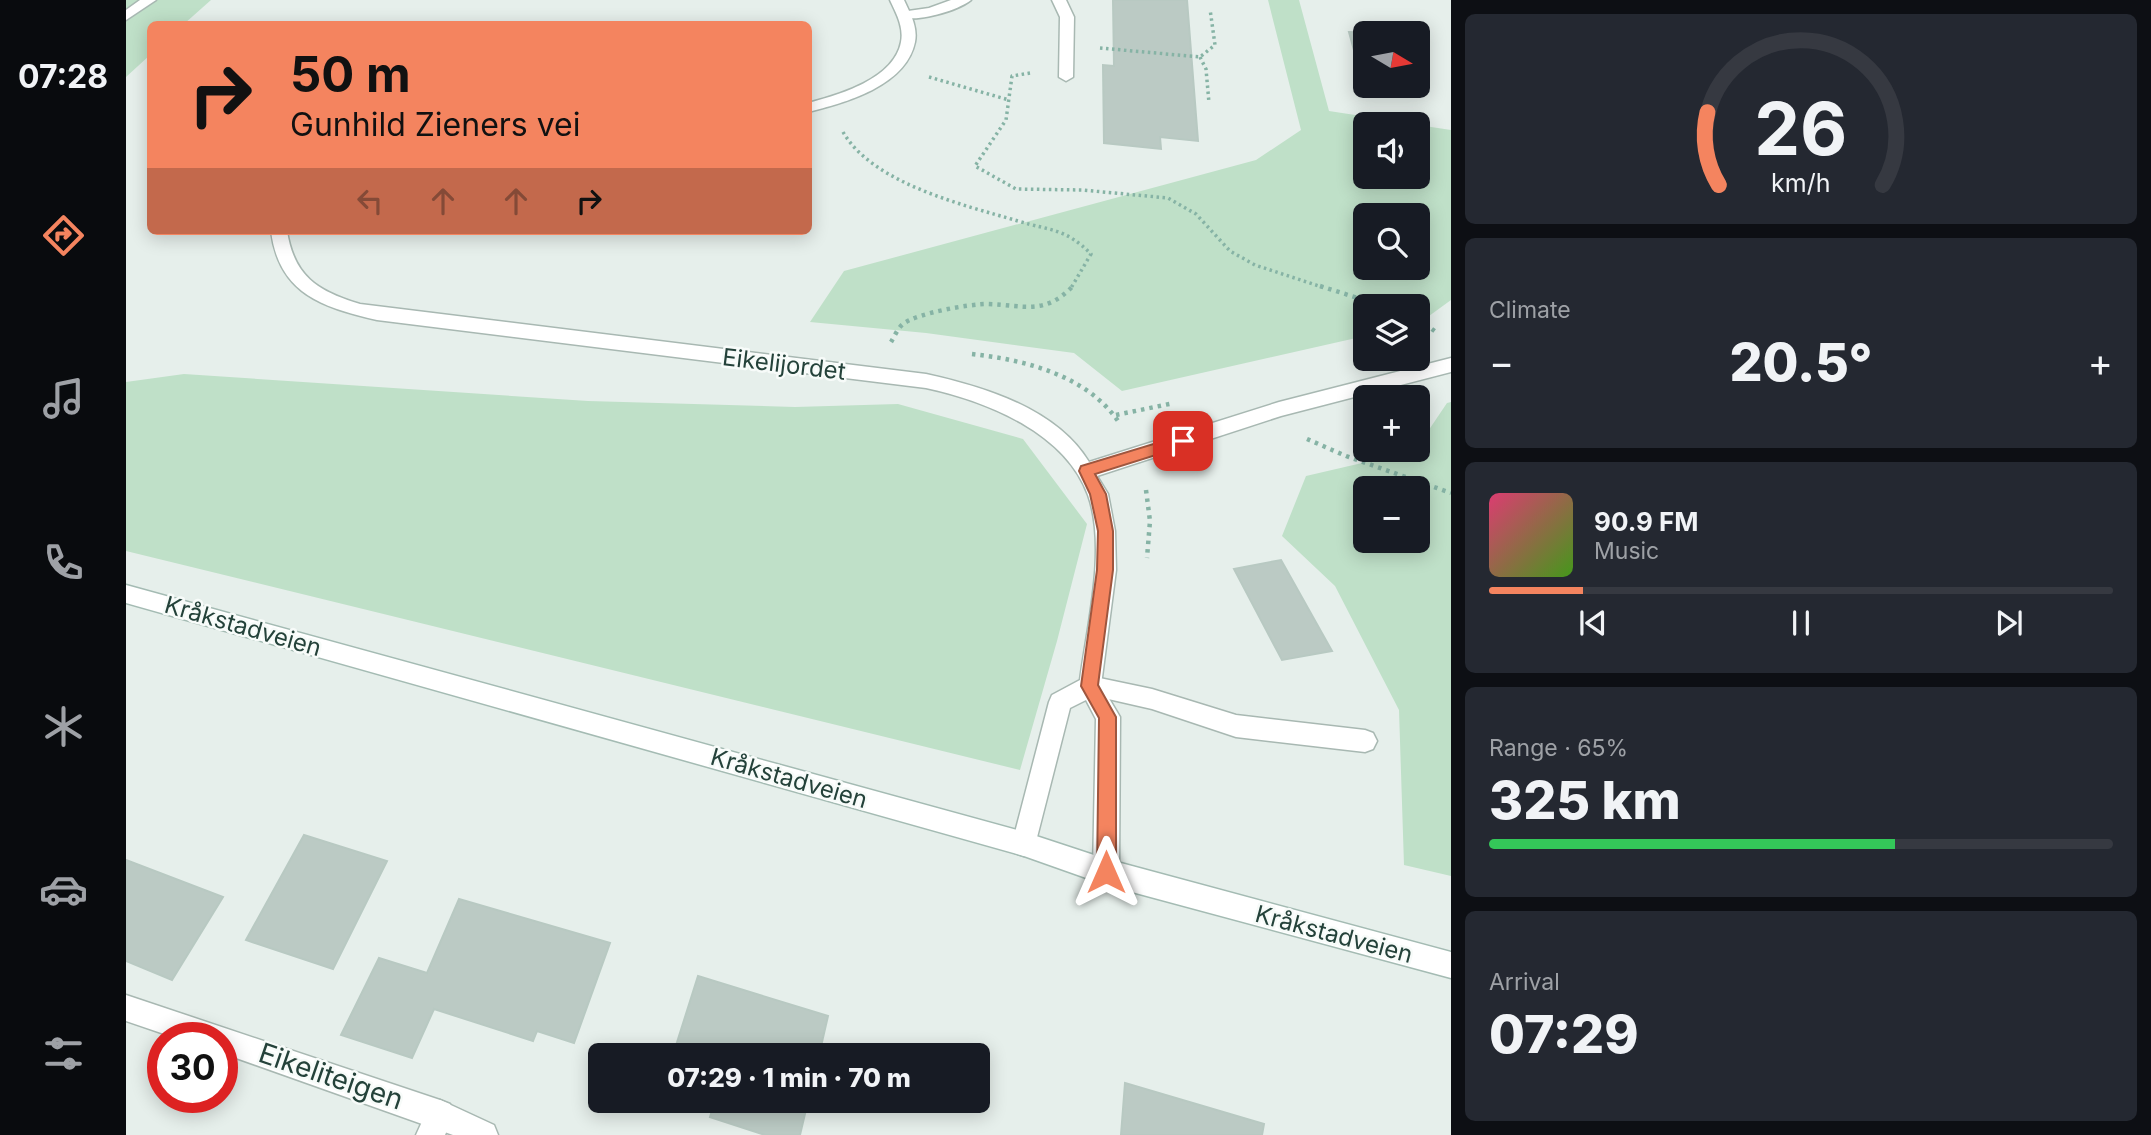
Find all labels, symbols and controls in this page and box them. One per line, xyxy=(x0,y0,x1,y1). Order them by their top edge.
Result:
north arrow xyxy=(1353,21,1430,98)
map controls xyxy=(1353,21,1430,553)
text: 50 m xyxy=(290,45,411,104)
icon: right xyxy=(175,49,266,140)
text: 07:28 xyxy=(18,57,108,96)
text: 26 xyxy=(1754,84,1848,173)
text: Gunhild Zieners vei xyxy=(290,105,581,144)
button: sound xyxy=(1353,112,1430,189)
text: km/h xyxy=(1771,168,1831,198)
icon: left xyxy=(351,182,389,220)
icon: ahead xyxy=(424,182,462,220)
icon: ahead xyxy=(497,182,535,220)
icon: right xyxy=(570,182,608,220)
button: search xyxy=(1353,203,1430,280)
icon: directions xyxy=(39,211,88,260)
button: layers xyxy=(1353,294,1430,371)
text: Climate xyxy=(1489,296,1571,324)
text: 20.5° xyxy=(1729,331,1873,394)
text: − xyxy=(1489,339,1514,385)
text: + xyxy=(2088,339,2113,385)
street label: Eikelijordet xyxy=(721,342,847,386)
icon: music xyxy=(39,374,88,423)
button: + xyxy=(1353,385,1430,462)
pin xyxy=(1153,411,1213,471)
icon: arrive xyxy=(1164,422,1202,460)
button: − xyxy=(1353,476,1430,553)
text: 90.9 FM xyxy=(1594,506,1699,537)
text: Music xyxy=(1594,537,1659,565)
icon: phone xyxy=(39,538,88,587)
street label: Kråkstadveien xyxy=(161,590,325,662)
icon: previous xyxy=(1574,604,1612,642)
icon: pause xyxy=(1782,604,1820,642)
icon: next xyxy=(1990,604,2028,642)
icon: climate xyxy=(39,702,88,751)
text: Range · 65% xyxy=(1489,734,1628,762)
street label: Kråkstadveien xyxy=(707,742,871,814)
text: 325 km xyxy=(1489,769,1681,832)
position arrow xyxy=(1069,835,1143,909)
icon: car xyxy=(39,865,88,914)
street label: Kråkstadveien xyxy=(1252,899,1416,969)
text: Arrival xyxy=(1489,968,1560,996)
text: 07:29 xyxy=(1489,1003,1639,1066)
speed limit sign: 30 xyxy=(147,1022,238,1113)
icon: filters xyxy=(39,1029,88,1078)
street label: Eikeliteigen xyxy=(254,1035,408,1117)
text: 07:29 · 1 min · 70 m xyxy=(667,1062,911,1093)

